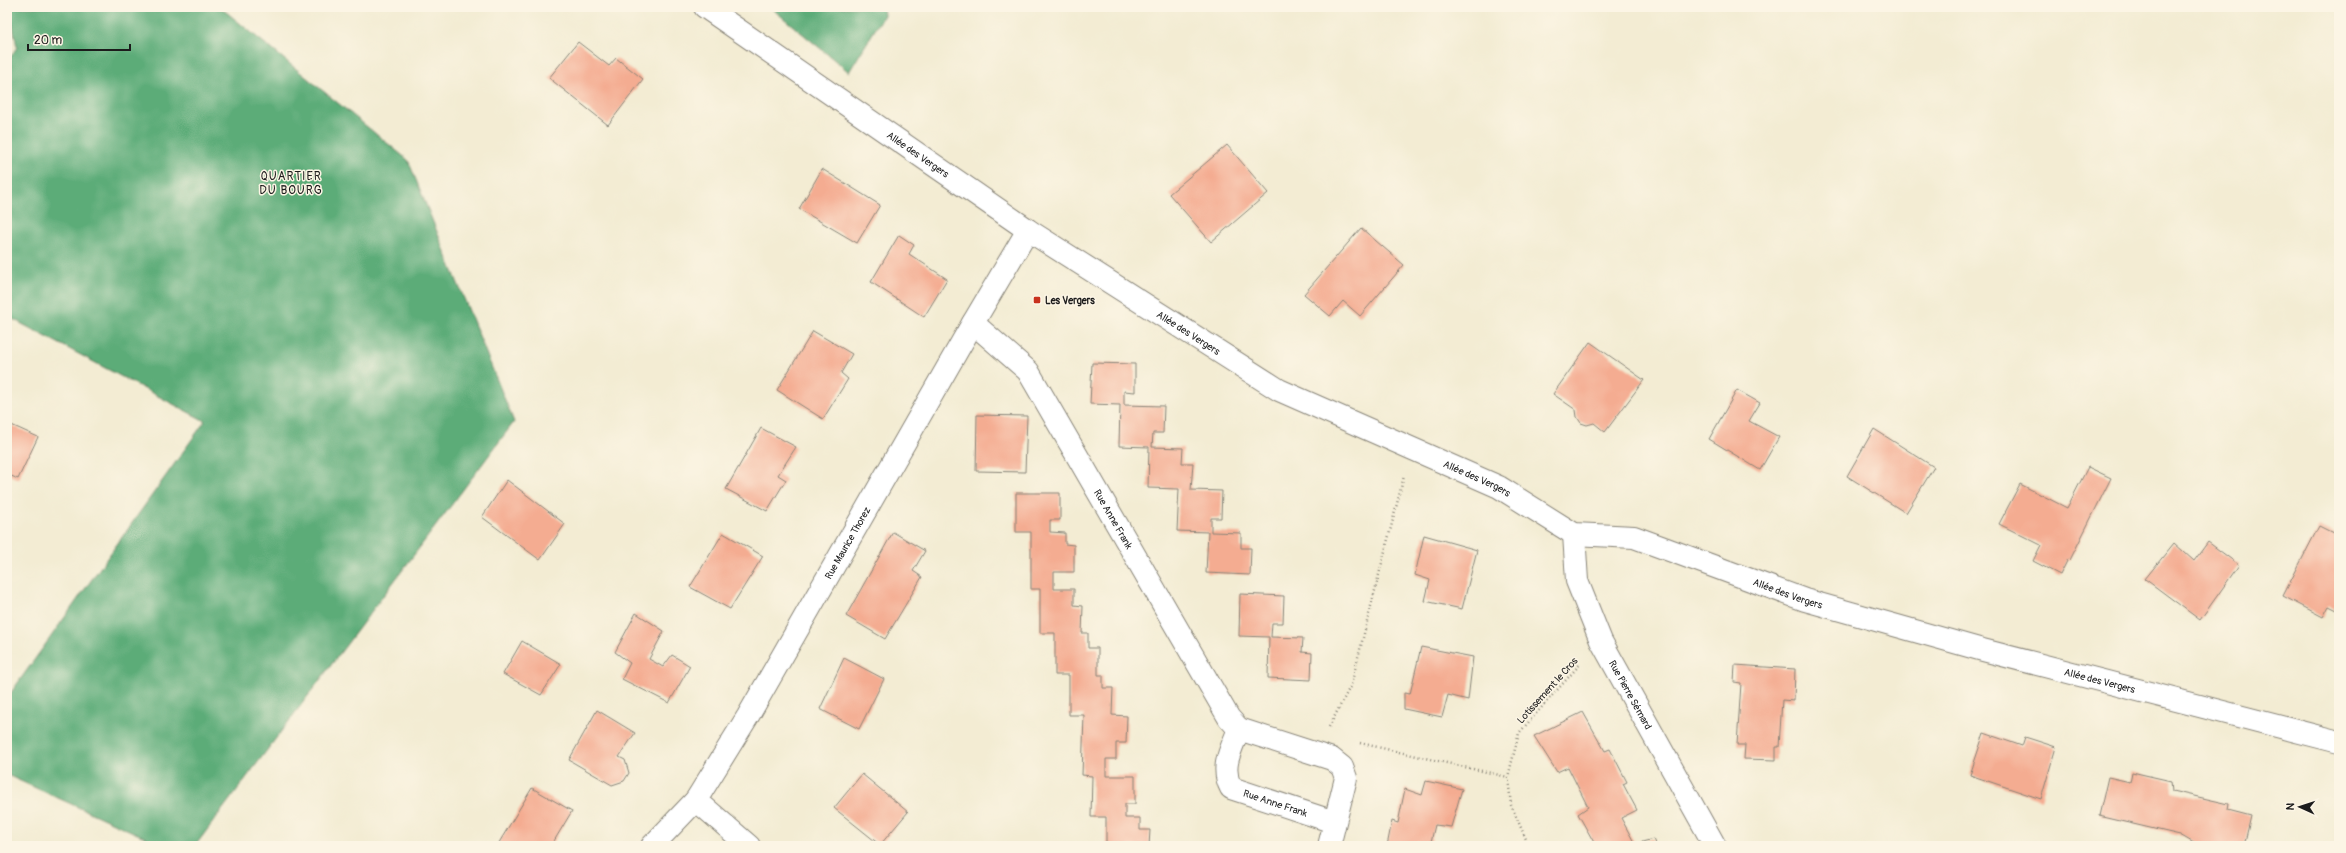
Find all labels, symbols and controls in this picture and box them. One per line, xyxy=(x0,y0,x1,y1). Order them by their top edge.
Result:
scale bar xyxy=(28,26,130,52)
text: 20 m xyxy=(34,33,63,48)
street label: Allée des Vergers xyxy=(884,129,951,181)
district label: QUARTIER DU BOURG xyxy=(259,169,323,198)
marker: Les Vergers xyxy=(1032,295,1042,305)
place label: Les Vergers xyxy=(1045,295,1095,307)
street label: Allée des Vergers xyxy=(1154,309,1222,358)
street label: Allée des Vergers xyxy=(1441,458,1513,500)
street label: Rue Anne Frank xyxy=(1091,488,1135,552)
street label: Rue Maurice Thorez xyxy=(823,505,873,582)
street label: Allée des Vergers xyxy=(1751,576,1824,612)
street label: Lotissement le Cros xyxy=(1515,655,1581,726)
street label: Rue Pierre Sémard xyxy=(1606,658,1654,732)
street label: Allée des Vergers xyxy=(2063,666,2137,696)
street label: Rue Anne Frank xyxy=(1242,787,1309,820)
north arrow xyxy=(2280,787,2320,827)
text: N xyxy=(2284,802,2297,811)

